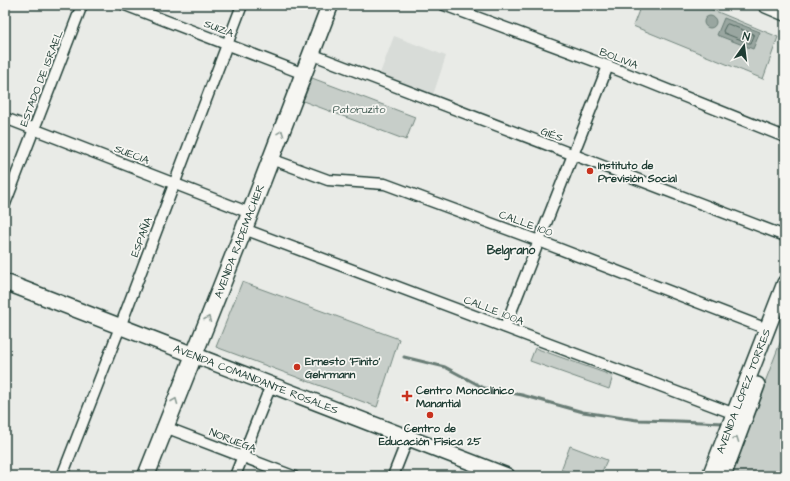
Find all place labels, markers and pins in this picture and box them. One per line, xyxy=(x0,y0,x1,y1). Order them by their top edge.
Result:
place label: Instituto de Previsión Social xyxy=(598,158,677,186)
marker: Instituto de Previsión Social xyxy=(585,166,595,176)
place label: Ernesto 'Finito' Gehrmann xyxy=(305,354,380,382)
marker: Ernesto 'Finito' Gehrmann xyxy=(292,362,302,372)
place label: Centro Monoclínico Manantial xyxy=(416,383,515,411)
marker: Centro Monoclínico Manantial xyxy=(401,390,413,402)
marker: Centro de Educación Física 25 xyxy=(425,410,435,420)
place label: Centro de Educación Física 25 xyxy=(379,421,481,449)

